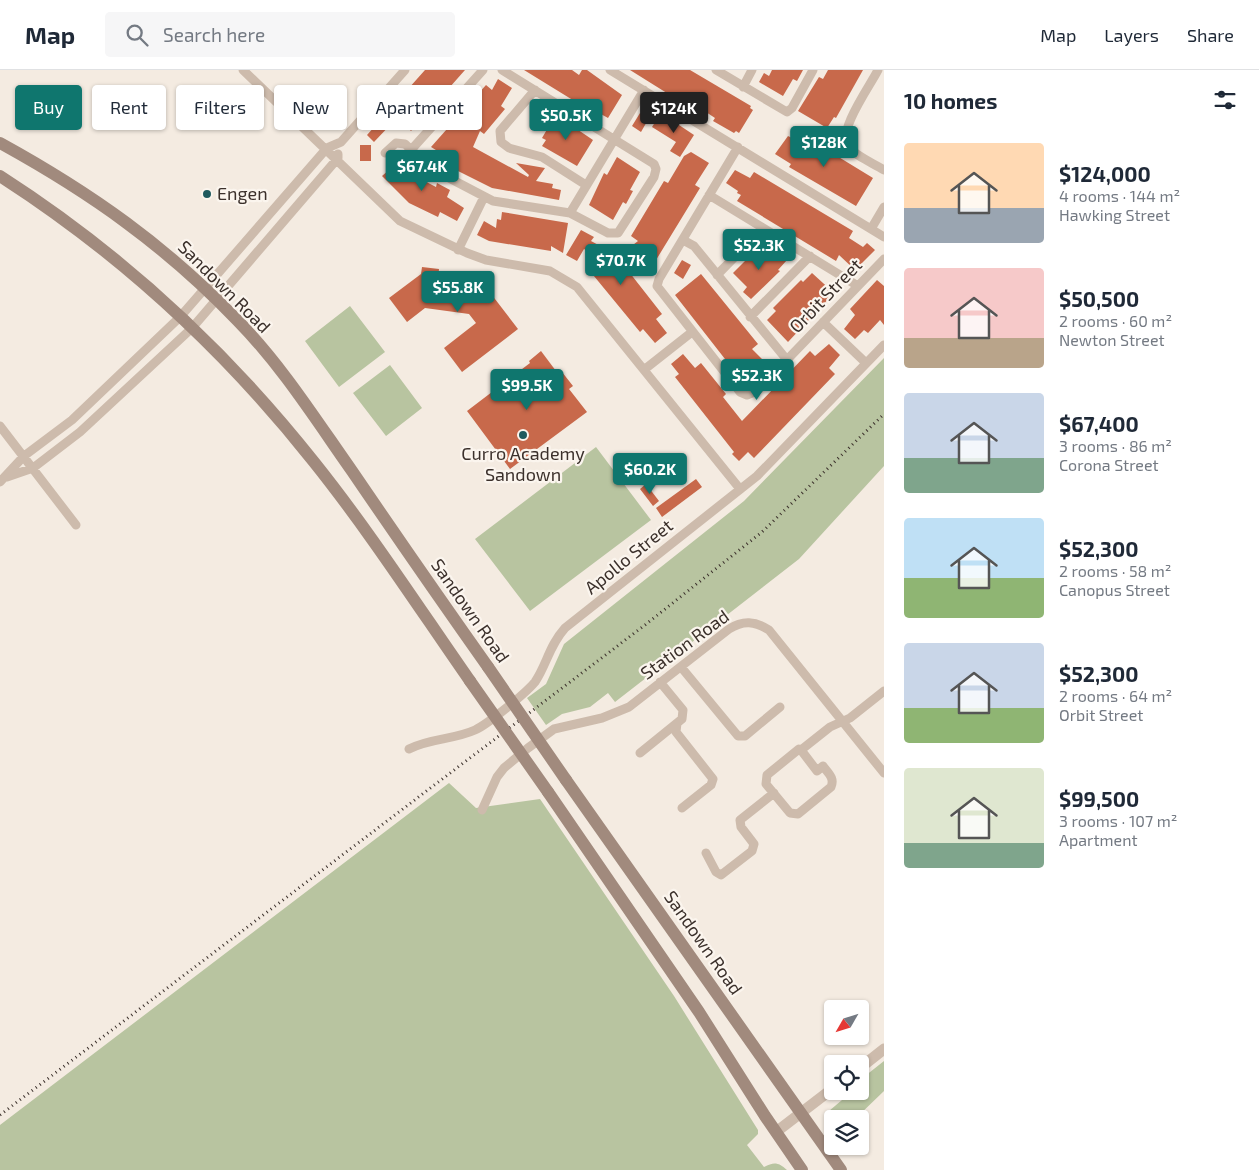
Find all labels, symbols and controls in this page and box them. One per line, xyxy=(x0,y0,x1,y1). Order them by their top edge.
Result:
search box xyxy=(105,12,455,57)
text: Map xyxy=(25,20,75,49)
icon: search xyxy=(123,21,151,49)
text: Search here xyxy=(163,23,265,46)
text: Map xyxy=(1040,24,1076,46)
text: Layers xyxy=(1104,24,1159,46)
text: Share xyxy=(1187,24,1234,46)
chip: Buy xyxy=(15,85,82,130)
chip: Rent xyxy=(92,85,166,130)
chip: Filters xyxy=(176,85,264,130)
chip: New xyxy=(274,85,347,130)
chip: Apartment xyxy=(357,85,482,130)
icon: filters xyxy=(1211,86,1239,114)
text: 10 homes xyxy=(904,88,997,113)
pin: $124K xyxy=(639,92,709,134)
pin: $50.5K xyxy=(525,98,607,141)
text: $124K xyxy=(651,98,697,117)
text: $50.5K xyxy=(540,105,592,124)
pin: $128K xyxy=(789,126,859,168)
text: $128K xyxy=(801,132,847,151)
pin: $67.4K xyxy=(381,150,463,192)
text: $67.4K xyxy=(397,156,447,175)
text: $124,000 xyxy=(1059,161,1151,186)
icon: home xyxy=(944,163,1004,223)
place label: Engen xyxy=(217,182,268,204)
text: 4 rooms · 144 m² xyxy=(1059,186,1180,205)
marker: Engen xyxy=(201,188,213,200)
text: Hawking Street xyxy=(1059,205,1170,224)
pin: $52.3K xyxy=(718,228,800,271)
street label: Sandown Road xyxy=(174,235,276,337)
text: $52.3K xyxy=(734,235,784,254)
pin: $70.7K xyxy=(580,244,662,286)
text: $70.7K xyxy=(596,250,646,269)
street label: Orbit Street xyxy=(784,253,866,337)
pin: $55.8K xyxy=(417,270,499,313)
text: $55.8K xyxy=(433,277,483,296)
text: $50,500 xyxy=(1059,286,1139,311)
icon: home xyxy=(944,288,1004,348)
text: 2 rooms · 60 m² xyxy=(1059,311,1172,330)
text: Newton Street xyxy=(1059,330,1165,349)
pin: $52.3K xyxy=(716,358,798,401)
text: $52.3K xyxy=(732,365,782,384)
pin: $99.5K xyxy=(486,368,568,411)
text: $99.5K xyxy=(501,375,553,394)
text: $67,400 xyxy=(1059,411,1139,436)
icon: home xyxy=(944,413,1004,473)
marker: Curro Academy Sandown xyxy=(517,429,529,441)
text: 3 rooms · 86 m² xyxy=(1059,436,1172,455)
place label: Curro Academy Sandown xyxy=(461,442,585,485)
pin: $60.2K xyxy=(609,452,691,495)
text: Corona Street xyxy=(1059,455,1159,474)
text: $60.2K xyxy=(624,459,676,478)
street label: Apollo Street xyxy=(580,514,677,598)
text: $52,300 xyxy=(1059,536,1138,561)
icon: home xyxy=(944,538,1004,598)
street label: Sandown Road xyxy=(427,554,515,667)
text: 2 rooms · 58 m² xyxy=(1059,561,1172,580)
text: Canopus Street xyxy=(1059,580,1170,599)
street label: Station Road xyxy=(636,605,733,684)
text: $52,300 xyxy=(1059,661,1138,686)
icon: home xyxy=(944,663,1004,723)
text: 2 rooms · 64 m² xyxy=(1059,686,1172,705)
text: Orbit Street xyxy=(1059,705,1143,724)
text: $99,500 xyxy=(1059,786,1139,811)
icon: home xyxy=(944,788,1004,848)
text: 3 rooms · 107 m² xyxy=(1059,811,1177,830)
text: Apartment xyxy=(1059,830,1138,849)
street label: Sandown Road xyxy=(660,886,748,999)
north arrow xyxy=(824,1000,869,1045)
map controls xyxy=(824,1000,869,1155)
button: locate xyxy=(824,1055,869,1100)
button: layers xyxy=(824,1110,869,1155)

